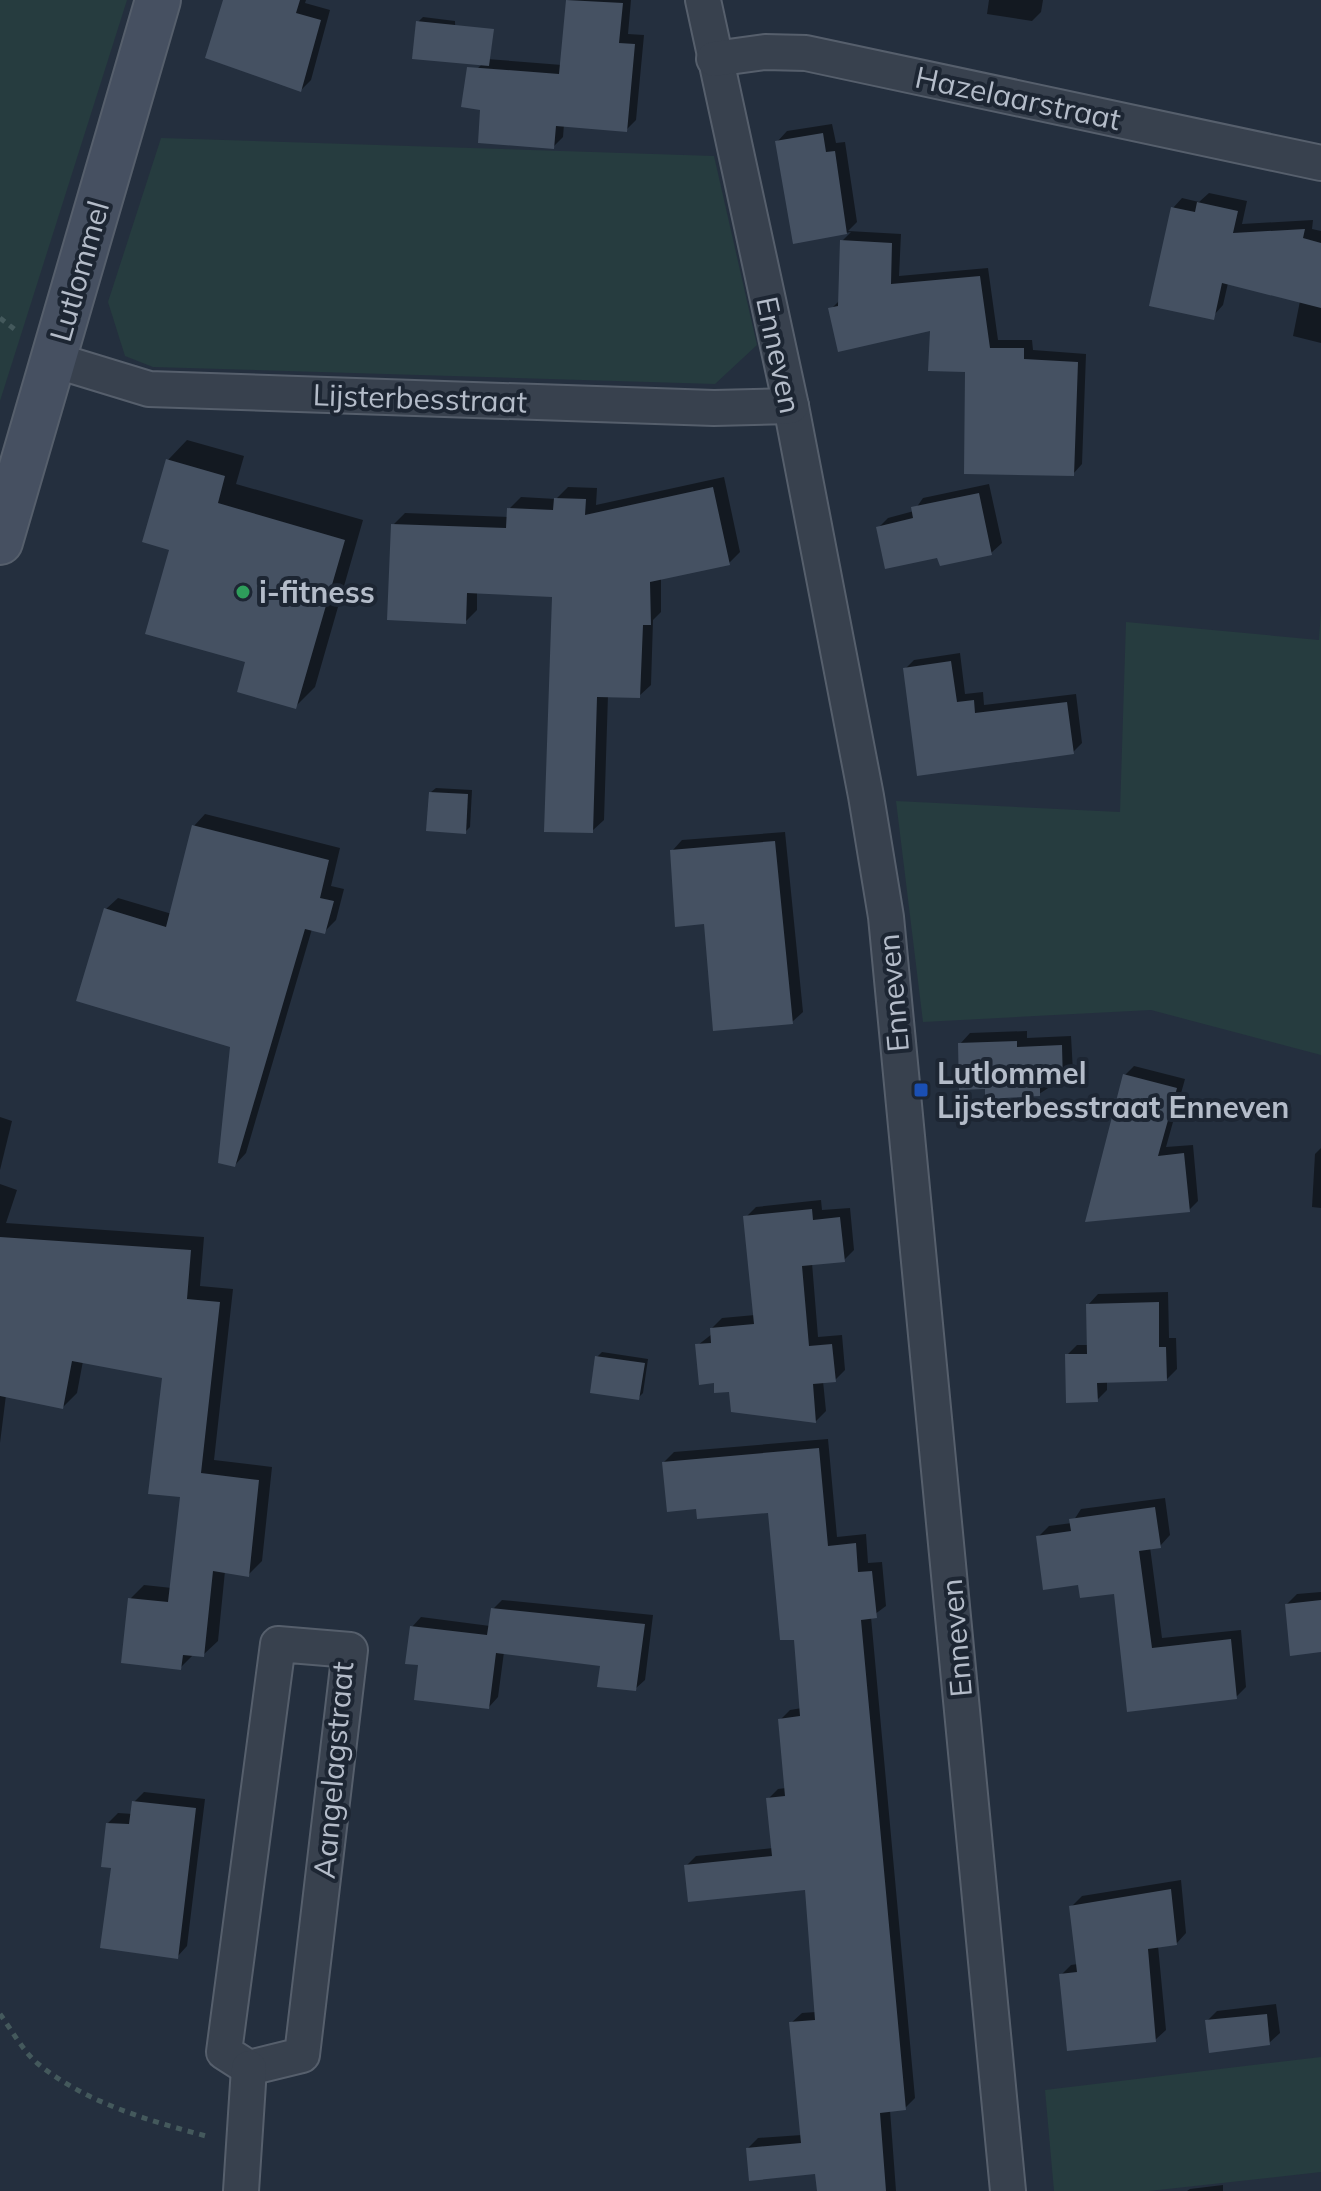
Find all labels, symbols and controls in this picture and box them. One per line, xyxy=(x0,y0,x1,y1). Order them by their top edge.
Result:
street label: Hazelaarstraat xyxy=(912,58,1124,138)
street label: Lutlommel xyxy=(41,196,117,346)
street label: Enneven xyxy=(748,293,810,417)
street label: Lijsterbesstraat xyxy=(312,375,528,421)
place label: i-fitness xyxy=(259,573,375,611)
marker: i-fitness xyxy=(234,583,252,601)
street label: Enneven xyxy=(869,932,917,1054)
place label: Lutlommel Lijsterbesstraat Enneven xyxy=(937,1054,1289,1126)
marker: Lutlommel Lijsterbesstraat Enneven xyxy=(912,1081,930,1099)
street label: Enneven xyxy=(932,1577,980,1699)
street label: Aangelagstraat xyxy=(305,1660,361,1880)

